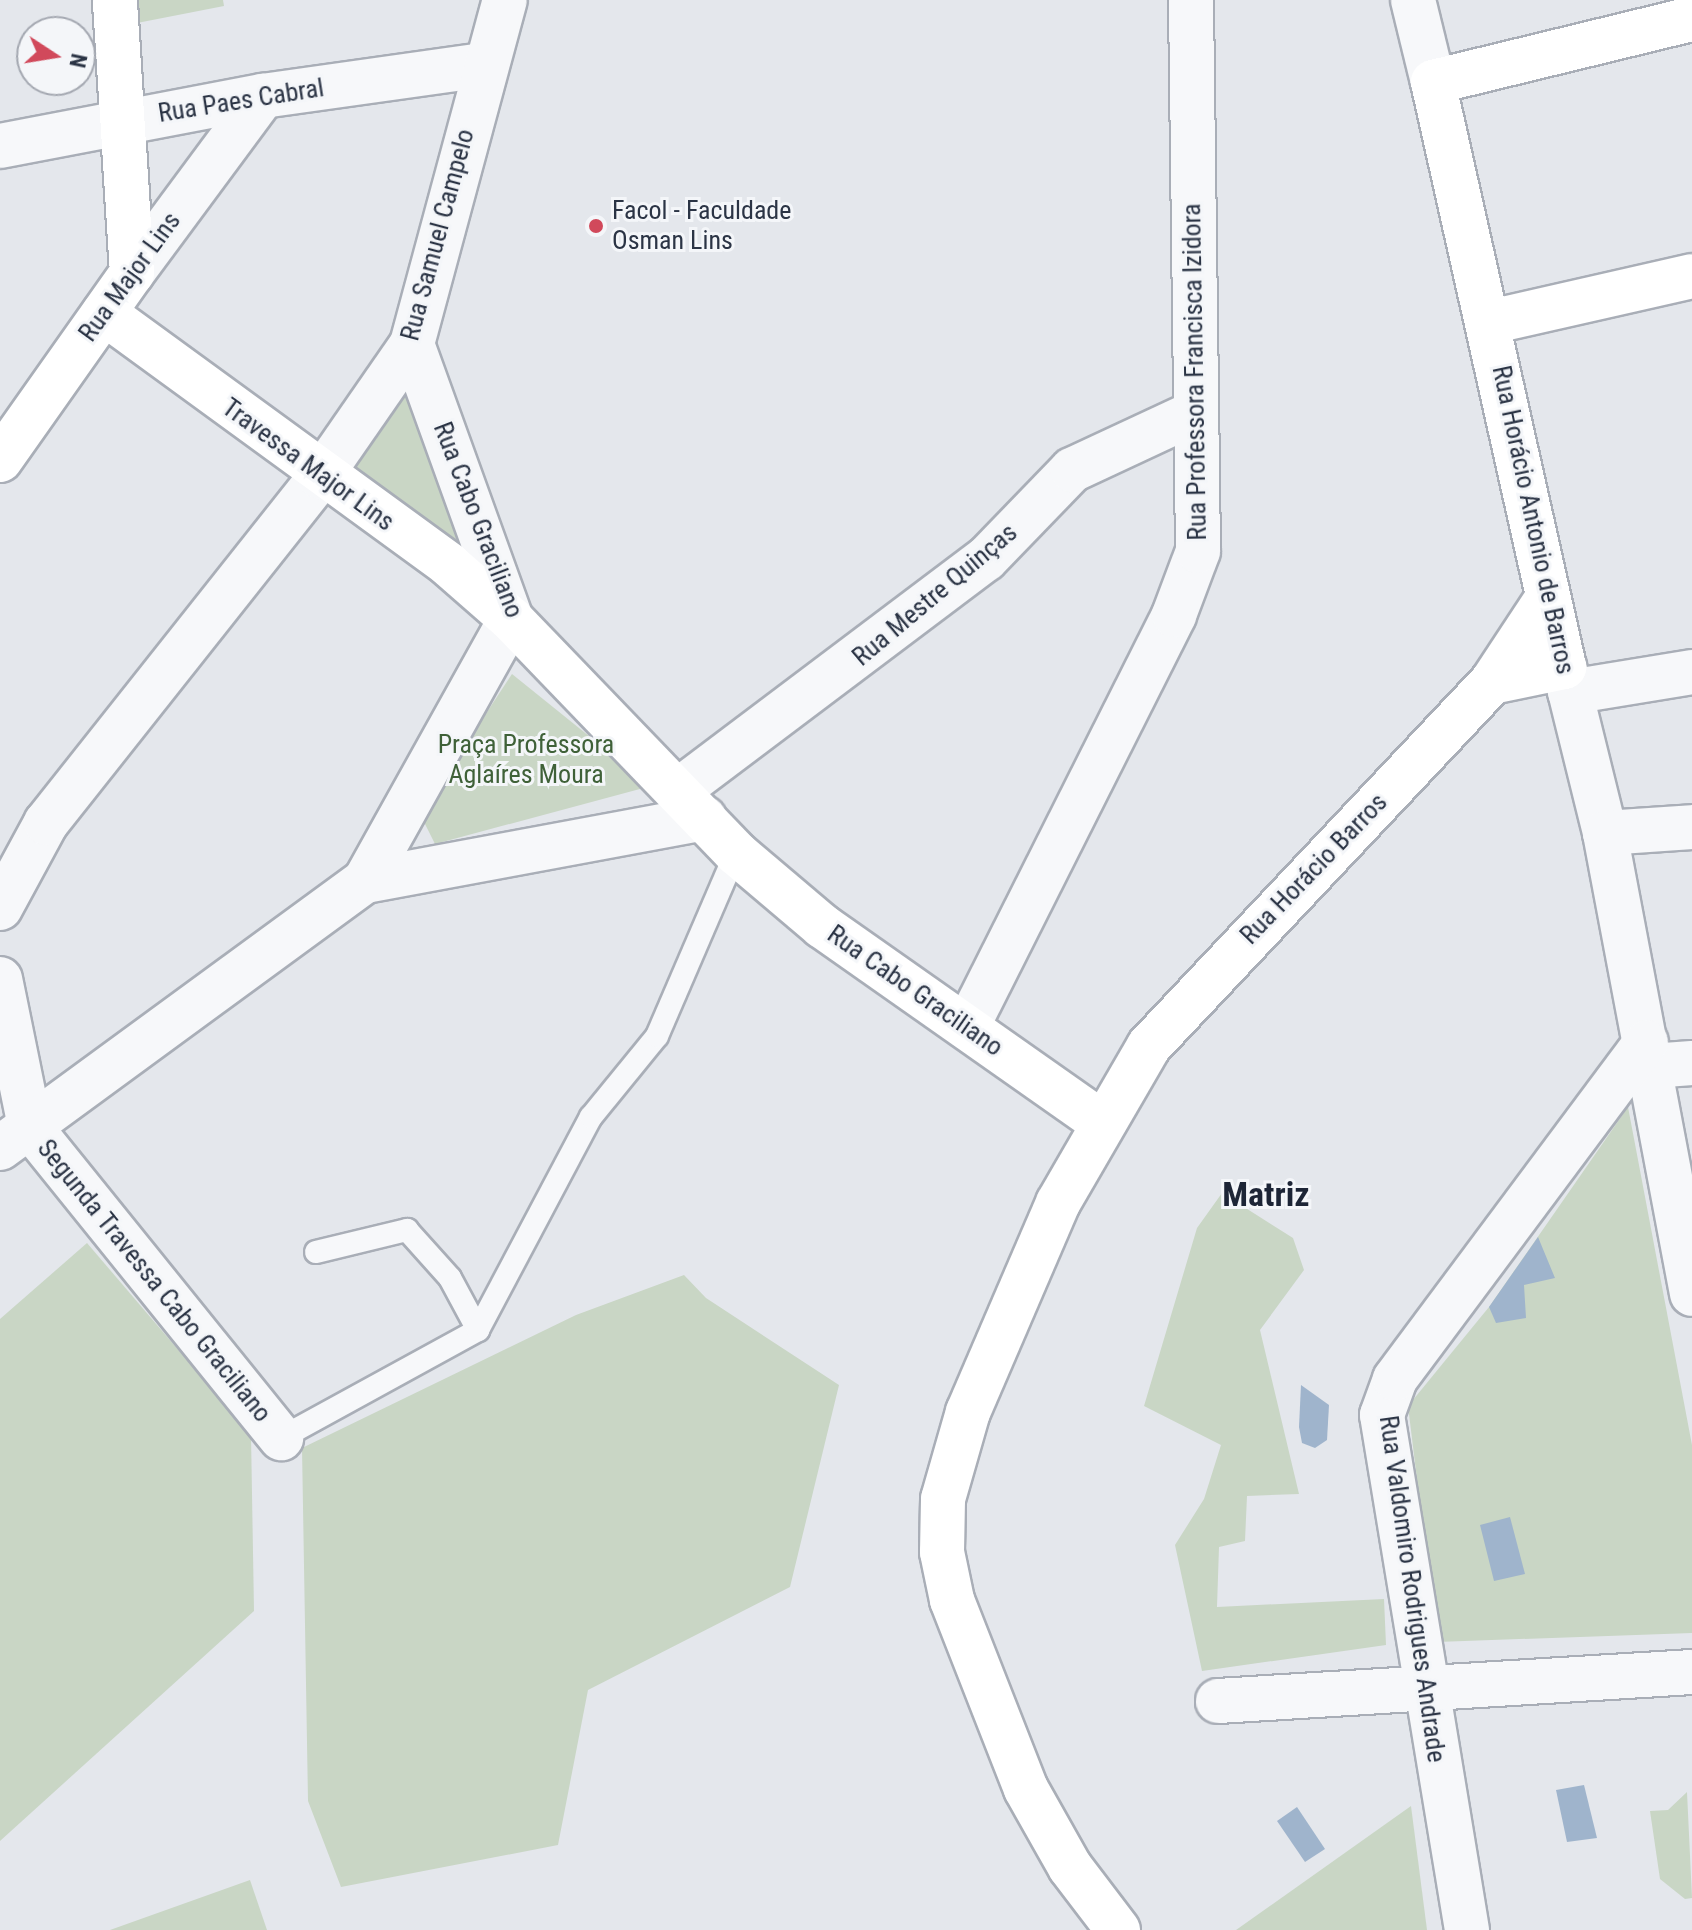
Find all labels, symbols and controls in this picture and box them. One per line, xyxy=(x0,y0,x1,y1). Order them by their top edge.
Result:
north arrow xyxy=(16,16,96,96)
text: N xyxy=(64,51,92,70)
street label: Rua Paes Cabral xyxy=(156,73,326,129)
street label: Rua Samuel Campelo xyxy=(395,126,481,344)
place label: Facol - Faculdade Osman Lins xyxy=(612,195,791,256)
street label: Rua Professora Francisca Izidora xyxy=(1176,203,1214,541)
street label: Rua Major Lins xyxy=(73,206,187,348)
marker: Facol - Faculdade Osman Lins xyxy=(587,217,605,235)
street label: Rua Horácio Antonio de Barros xyxy=(1485,363,1581,677)
street label: Travessa Major Lins xyxy=(216,392,400,538)
street label: Rua Cabo Graciliano xyxy=(426,418,530,622)
street label: Rua Mestre Quinças xyxy=(846,517,1024,673)
park label: Praça Professora Aglaíres Moura xyxy=(438,729,614,790)
street label: Rua Horácio Barros xyxy=(1234,787,1394,951)
street label: Rua Cabo Graciliano xyxy=(821,919,1009,1063)
street label: Segunda Travessa Cabo Graciliano xyxy=(30,1133,278,1429)
district label: Matriz xyxy=(1222,1175,1310,1215)
street label: Rua Valdomiro Rodrigues Andrade xyxy=(1372,1414,1452,1764)

